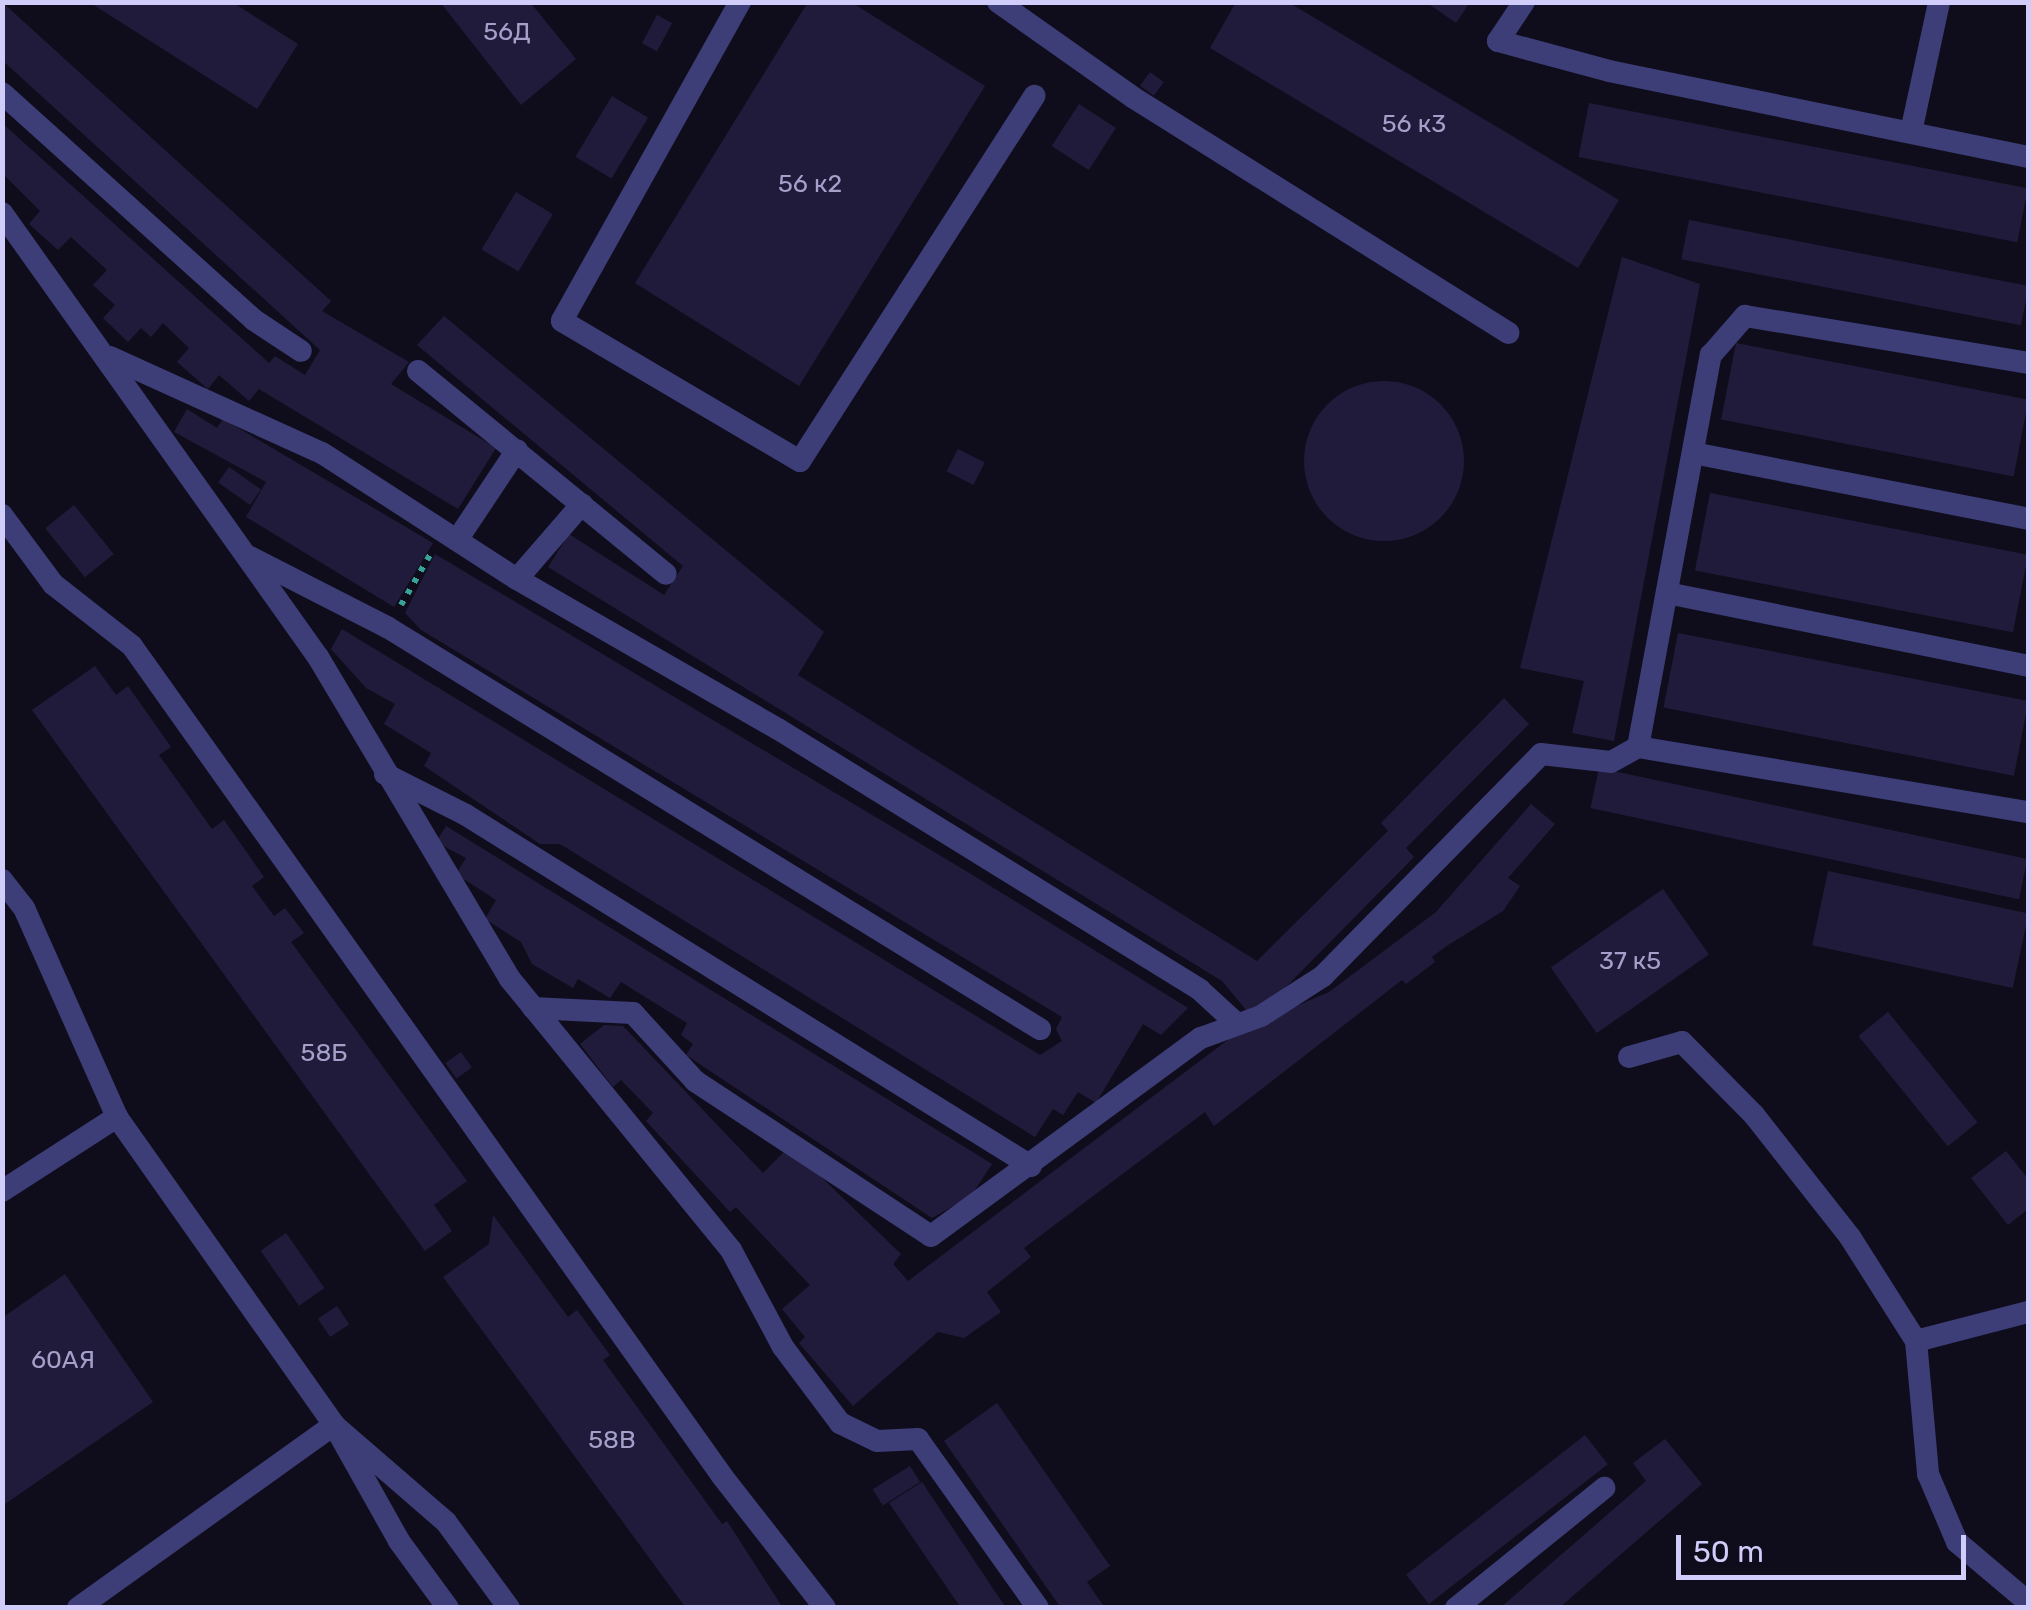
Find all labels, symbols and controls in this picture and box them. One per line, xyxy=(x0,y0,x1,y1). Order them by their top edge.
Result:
house number: 56Д xyxy=(483,17,531,47)
house number: 56 к3 xyxy=(1382,109,1446,139)
house number: 56 к2 xyxy=(778,169,842,199)
house number: 37 к5 xyxy=(1599,946,1661,976)
house number: 58Б xyxy=(301,1038,347,1068)
house number: 60АЯ xyxy=(31,1345,95,1375)
house number: 58В xyxy=(588,1425,636,1455)
scale bar xyxy=(1681,1515,1971,1577)
text: 50 m xyxy=(1693,1534,1764,1570)

